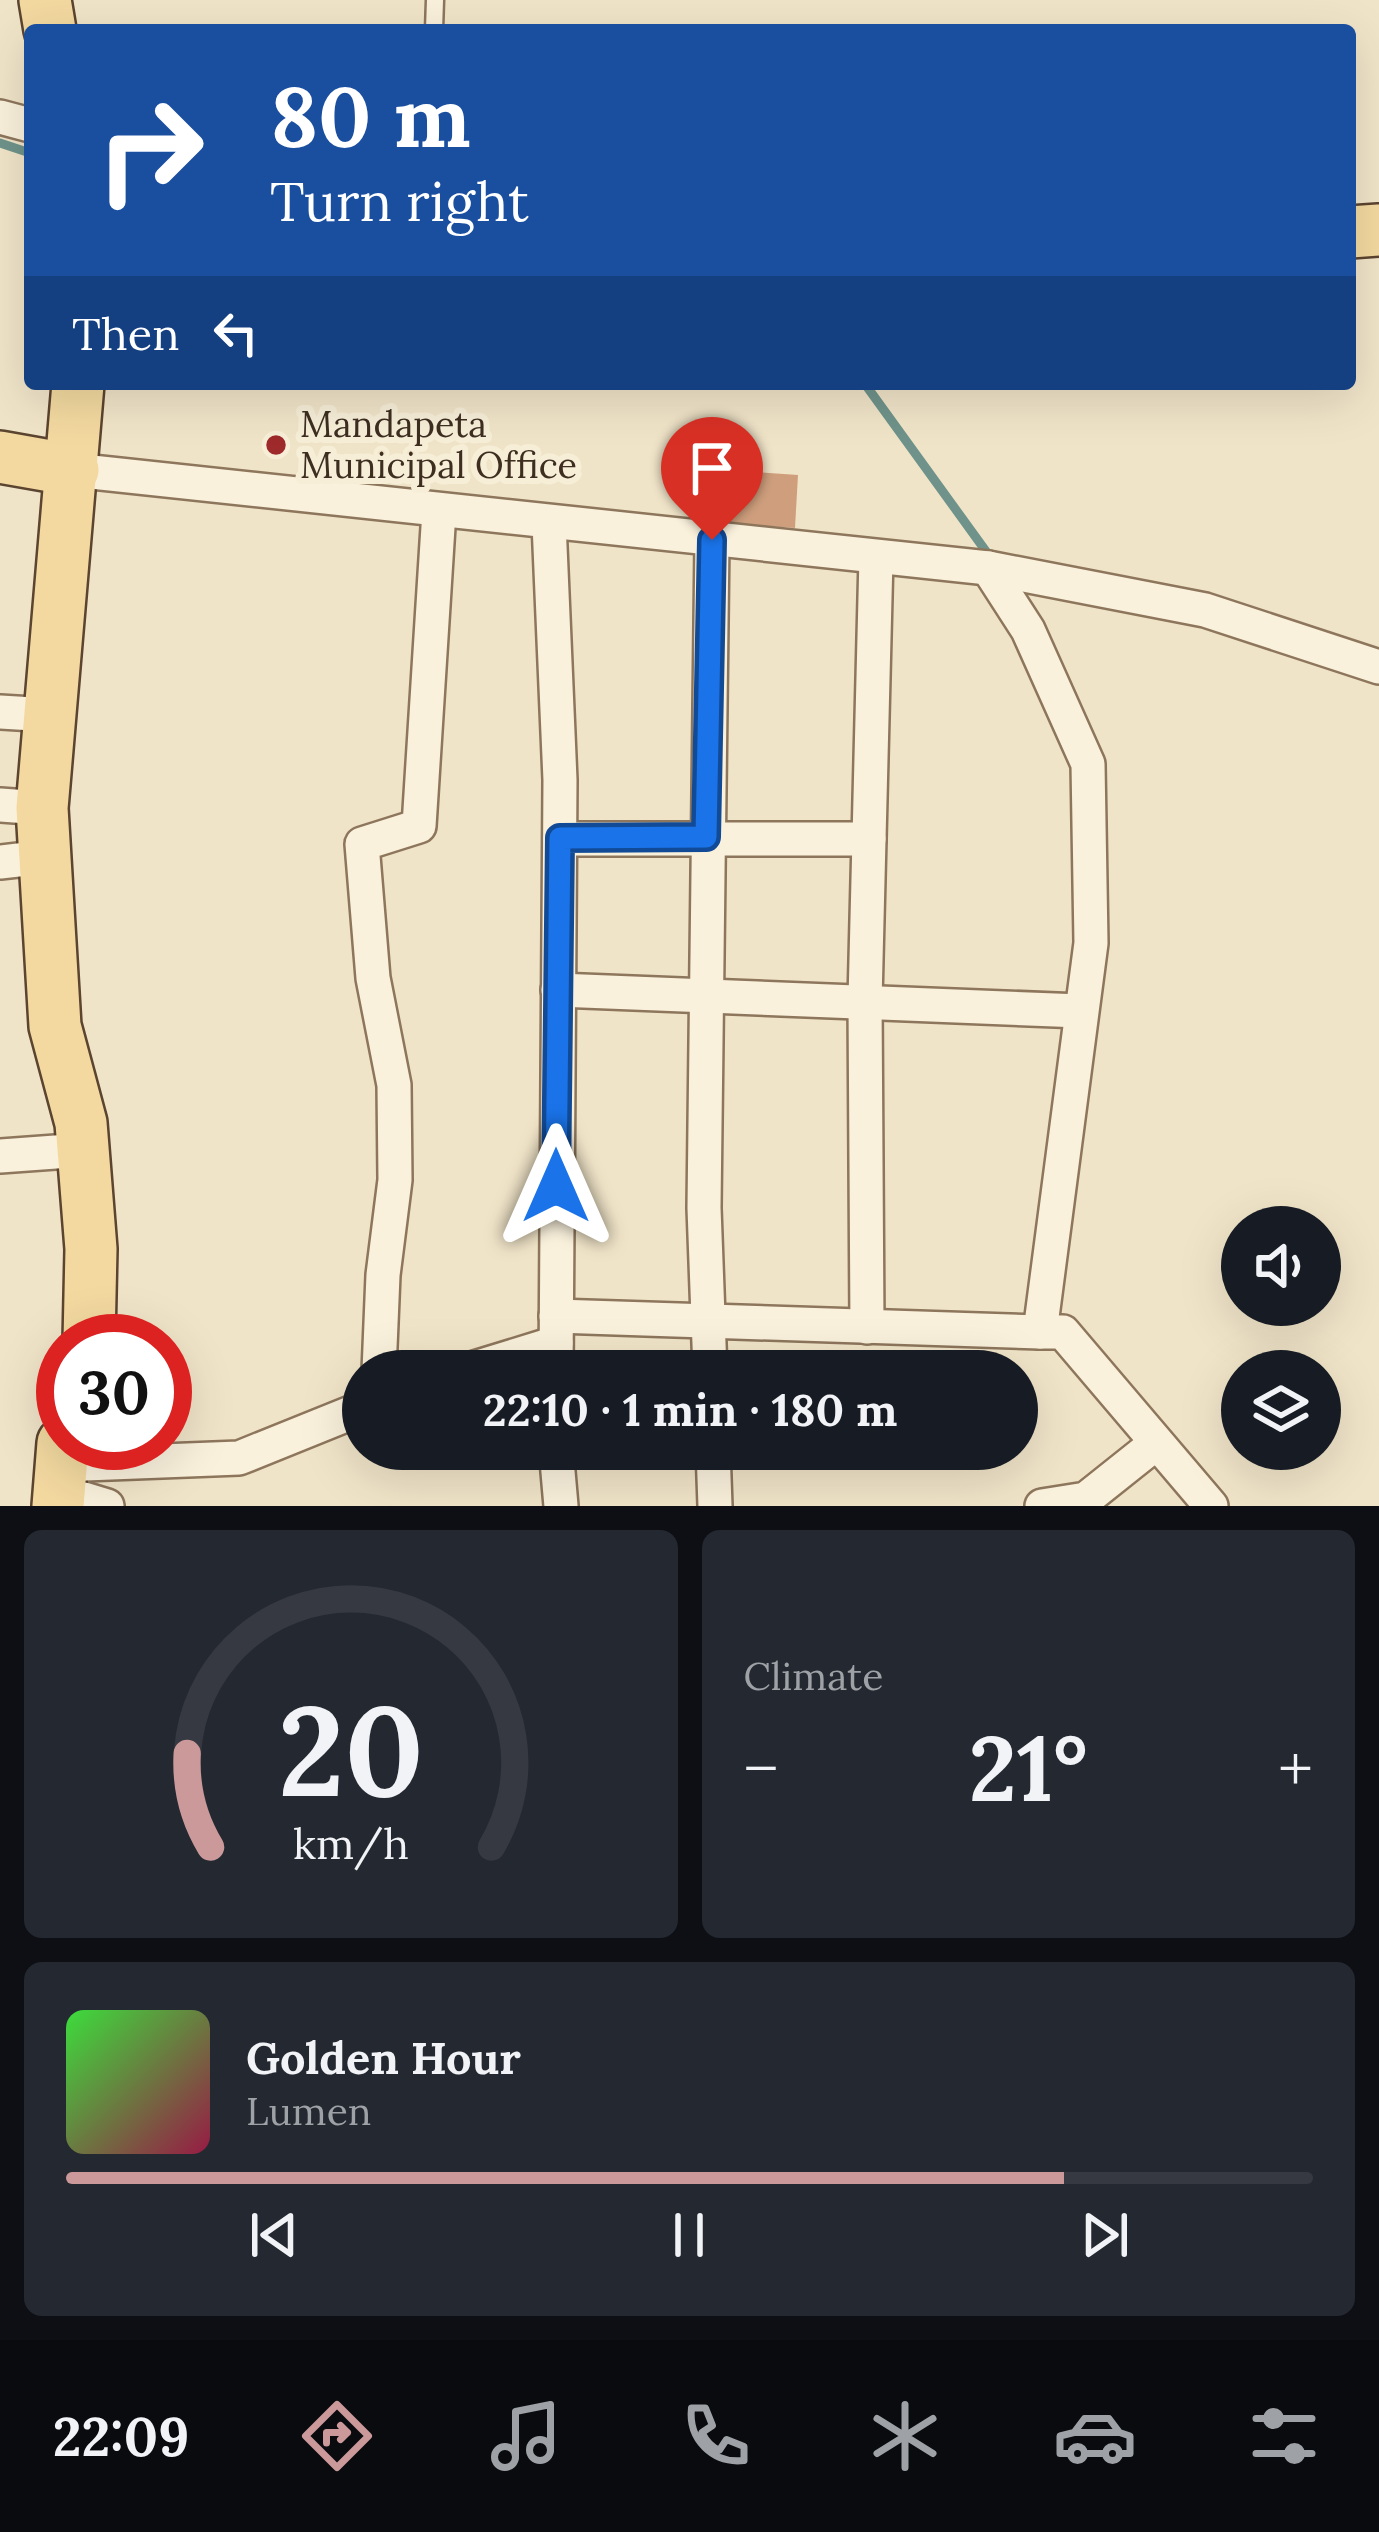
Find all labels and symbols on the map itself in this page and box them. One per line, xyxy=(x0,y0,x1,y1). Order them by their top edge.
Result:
place label: Mandapeta Municipal Office xyxy=(300,401,577,488)
pin xyxy=(661,417,763,540)
marker: Mandapeta Municipal Office xyxy=(263,432,289,458)
position arrow xyxy=(493,1123,619,1249)
speed limit sign: 30 xyxy=(36,1314,192,1470)

